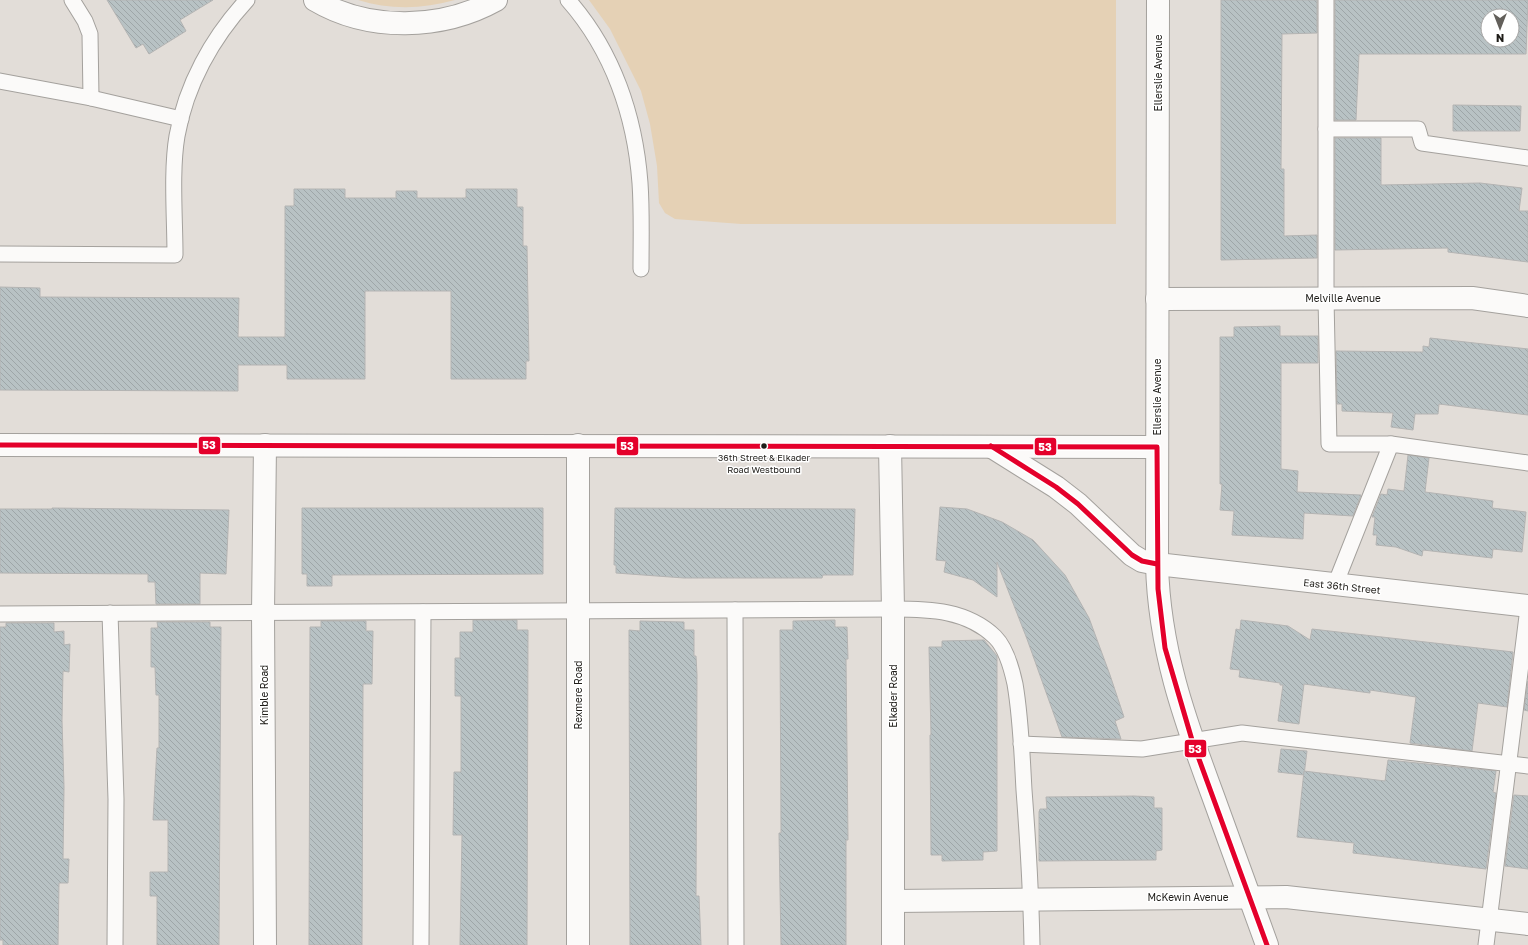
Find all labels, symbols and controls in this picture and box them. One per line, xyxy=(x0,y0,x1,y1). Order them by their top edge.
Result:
north arrow xyxy=(1480,8,1520,48)
text: N xyxy=(1496,32,1504,45)
street label: Ellerslie Avenue xyxy=(1152,34,1164,111)
street label: Melville Avenue xyxy=(1305,292,1381,304)
street label: Ellerslie Avenue xyxy=(1151,358,1163,435)
line badge: 53 xyxy=(198,436,221,455)
line badge: 53 xyxy=(616,436,639,456)
line badge: 53 xyxy=(1034,437,1057,456)
text: 53 xyxy=(202,438,216,451)
text: 53 xyxy=(620,439,634,452)
text: 53 xyxy=(1038,440,1052,453)
marker: 36th Street & Elkader Road Westbound xyxy=(759,441,769,451)
place label: 36th Street & Elkader Road Westbound xyxy=(718,452,810,475)
street label: East 36th Street xyxy=(1303,576,1381,596)
street label: Rexmere Road xyxy=(572,660,584,730)
street label: Elkader Road xyxy=(887,664,899,728)
street label: Kimble Road xyxy=(258,665,270,725)
line badge: 53 xyxy=(1184,739,1207,758)
text: 53 xyxy=(1188,742,1202,755)
street label: McKewin Avenue xyxy=(1147,891,1229,903)

